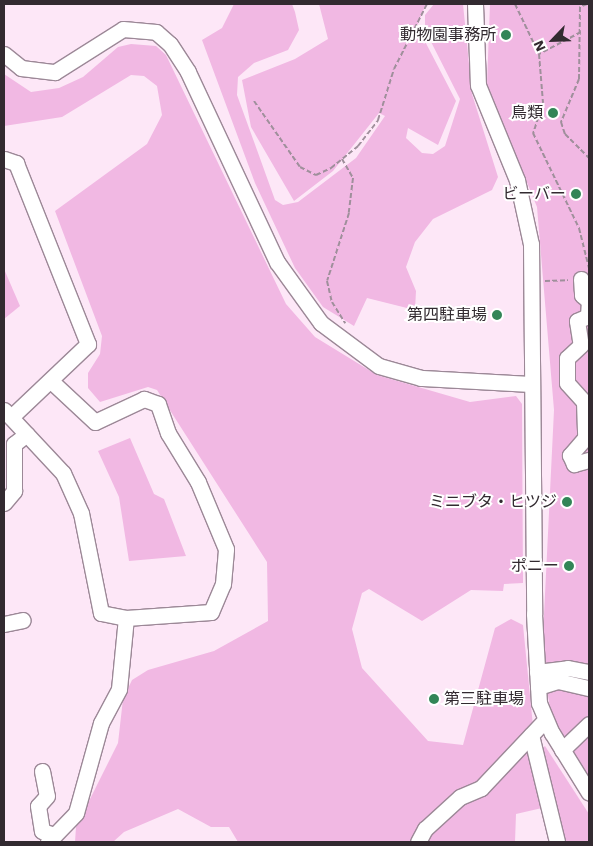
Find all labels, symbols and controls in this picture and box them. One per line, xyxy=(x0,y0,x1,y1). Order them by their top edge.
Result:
north arrow xyxy=(528,15,578,65)
place label: 動物園事務所 xyxy=(400,25,496,45)
marker: 動物園事務所 xyxy=(500,29,512,41)
text: N xyxy=(530,38,549,54)
place label: 鳥類 xyxy=(511,103,543,123)
marker: 鳥類 xyxy=(547,107,559,119)
place label: ビーバー xyxy=(502,184,566,204)
marker: ビーバー xyxy=(570,188,582,200)
place label: 第四駐車場 xyxy=(407,305,487,325)
marker: 第四駐車場 xyxy=(491,309,503,321)
place label: ミニブタ・ヒツジ xyxy=(429,492,557,512)
marker: ミニブタ・ヒツジ xyxy=(561,496,573,508)
place label: ポニー xyxy=(511,556,559,576)
marker: ポニー xyxy=(563,560,575,572)
place label: 第三駐車場 xyxy=(444,689,524,709)
marker: 第三駐車場 xyxy=(428,693,440,705)

